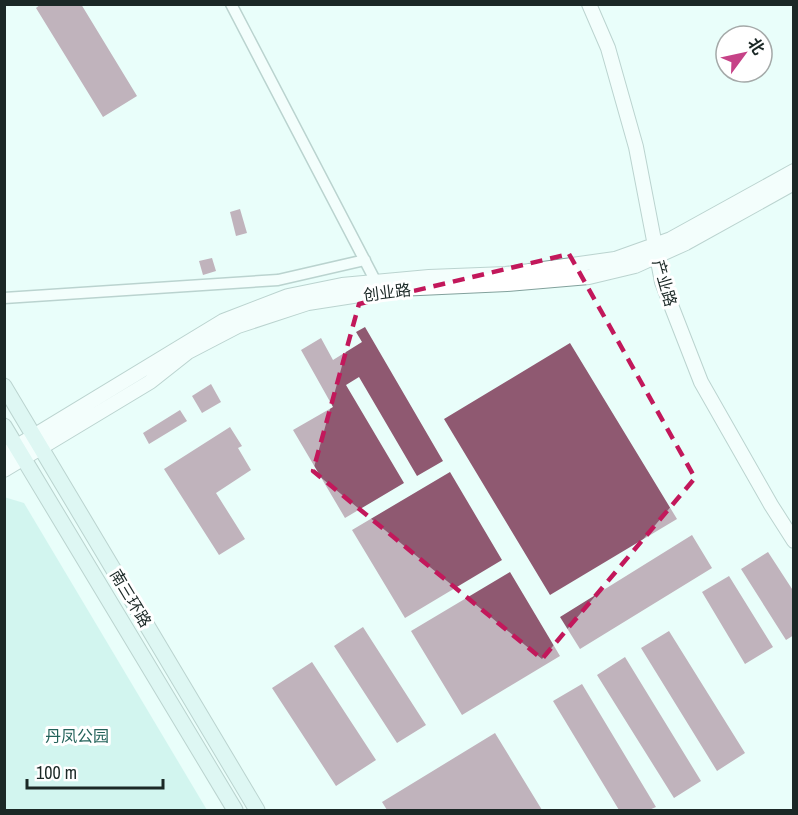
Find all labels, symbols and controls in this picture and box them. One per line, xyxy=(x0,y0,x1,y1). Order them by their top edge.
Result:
north arrow xyxy=(714,24,774,84)
text: 北 xyxy=(743,33,770,59)
street label: 产业路 xyxy=(648,257,682,309)
street label: 创业路 xyxy=(362,278,412,306)
street label: 南三环路 xyxy=(105,565,157,631)
park label: 丹凤公园 xyxy=(45,725,109,747)
scale bar xyxy=(27,752,164,790)
text: 100 m xyxy=(36,760,77,785)

